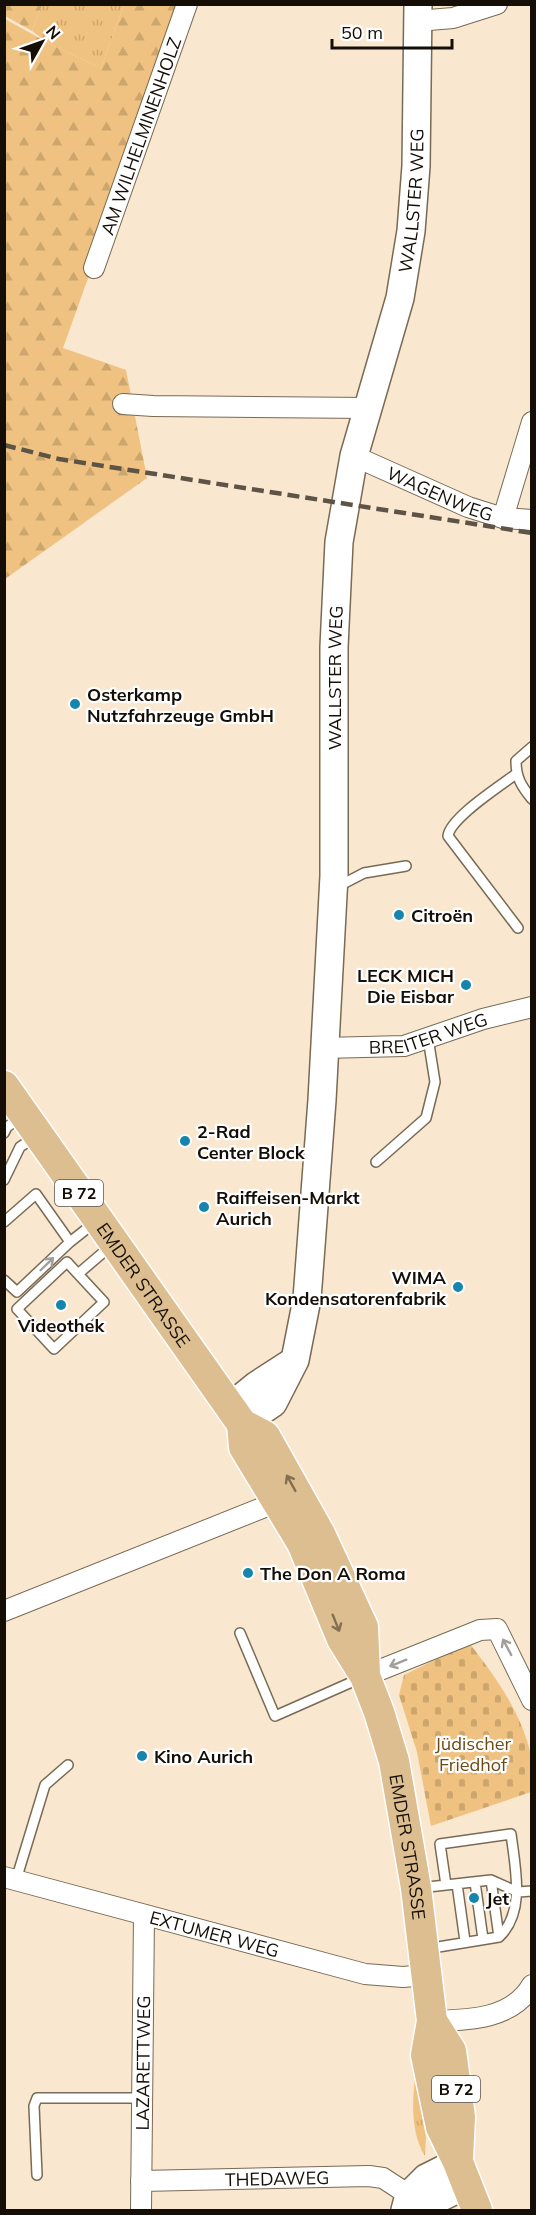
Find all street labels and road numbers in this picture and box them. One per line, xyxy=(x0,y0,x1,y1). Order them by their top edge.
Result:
street label: AM WILHELMINENHOLZ xyxy=(95,34,186,238)
street label: WALLSTER WEG xyxy=(393,128,428,274)
street label: WAGENWEG xyxy=(384,461,496,526)
street label: WALLSTER WEG xyxy=(322,605,347,750)
street label: BREITER WEG xyxy=(369,1007,490,1058)
road number: B 72 xyxy=(55,1180,103,1206)
street label: EMDER STRASSE xyxy=(92,1218,196,1352)
street label: EMDER STRASSE xyxy=(385,1772,431,1921)
street label: EXTUMER WEG xyxy=(147,1905,282,1962)
street label: LAZARETTWEG xyxy=(130,1995,155,2131)
road number: B 72 xyxy=(432,2076,480,2102)
street label: THEDAWEG xyxy=(224,2165,329,2191)

